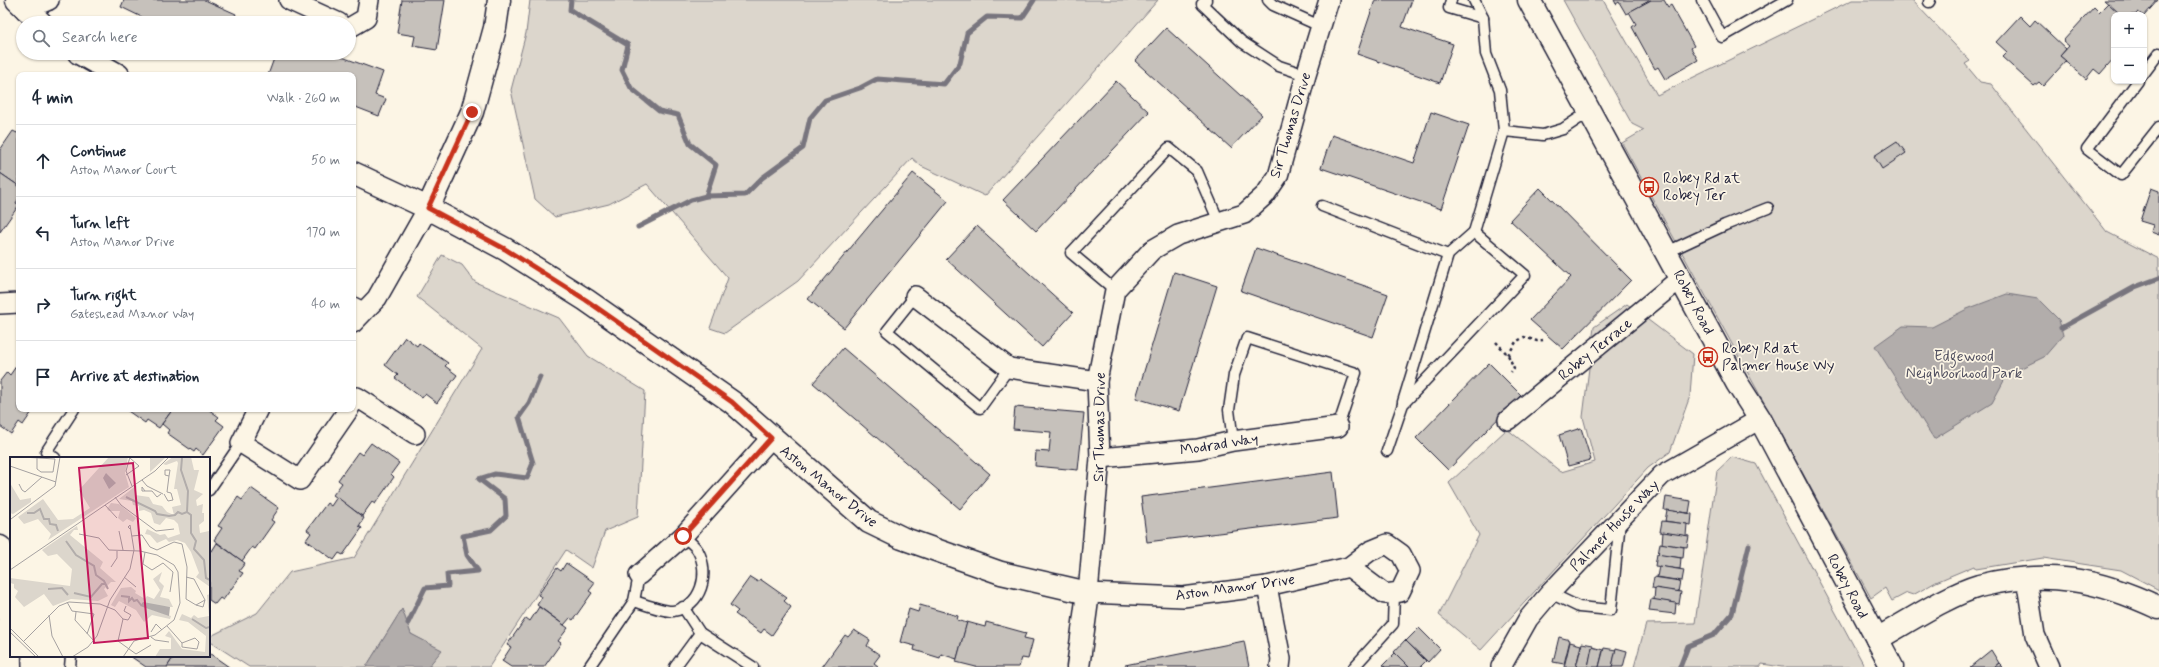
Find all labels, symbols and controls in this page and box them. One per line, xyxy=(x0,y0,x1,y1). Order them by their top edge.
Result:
map controls xyxy=(2111,12,2147,84)
button: + xyxy=(2111,12,2147,48)
search box xyxy=(16,16,356,60)
icon: search xyxy=(30,27,52,49)
text: Search here xyxy=(62,28,138,48)
button: − xyxy=(2111,48,2147,84)
street label: Sir Thomas Drive xyxy=(1265,70,1317,181)
text: 4 min xyxy=(32,87,73,109)
text: Walk · 260 m xyxy=(267,90,340,107)
route end xyxy=(463,103,481,121)
text: Continue xyxy=(70,142,126,162)
icon: ahead xyxy=(32,150,54,172)
text: 50 m xyxy=(311,152,340,169)
text: Aston Manor Court xyxy=(70,162,177,179)
place label: Robey Rd at Robey Ter xyxy=(1663,169,1740,206)
bus stop icon: Robey Rd at Robey Ter xyxy=(1638,176,1660,198)
text: Turn left xyxy=(70,214,130,234)
icon: left xyxy=(32,222,54,244)
text: 170 m xyxy=(306,224,340,241)
text: Aston Manor Drive xyxy=(70,234,175,251)
street label: Robey Road xyxy=(1668,267,1719,338)
text: Turn right xyxy=(70,286,137,306)
icon: right xyxy=(32,294,54,316)
text: 40 m xyxy=(311,296,340,313)
text: Gateshead Manor Way xyxy=(70,306,194,323)
street label: Robey Terrace xyxy=(1554,314,1637,386)
place label: Robey Rd at Palmer House Wy xyxy=(1722,339,1835,376)
bus stop icon: Robey Rd at Palmer House Wy xyxy=(1697,346,1719,368)
park label: Edgewood Neighborhood Park xyxy=(1906,347,2023,384)
icon: arrive xyxy=(32,366,54,388)
text: Arrive at destination xyxy=(70,367,199,387)
street label: Sir Thomas Drive xyxy=(1089,372,1111,482)
street label: Modrad Way xyxy=(1179,429,1260,461)
street label: Aston Manor Drive xyxy=(775,441,882,533)
inset map xyxy=(10,457,210,657)
street label: Palmer House Way xyxy=(1566,475,1664,576)
route start xyxy=(674,527,692,545)
street label: Robey Road xyxy=(1822,551,1873,622)
street label: Aston Manor Drive xyxy=(1174,570,1296,606)

